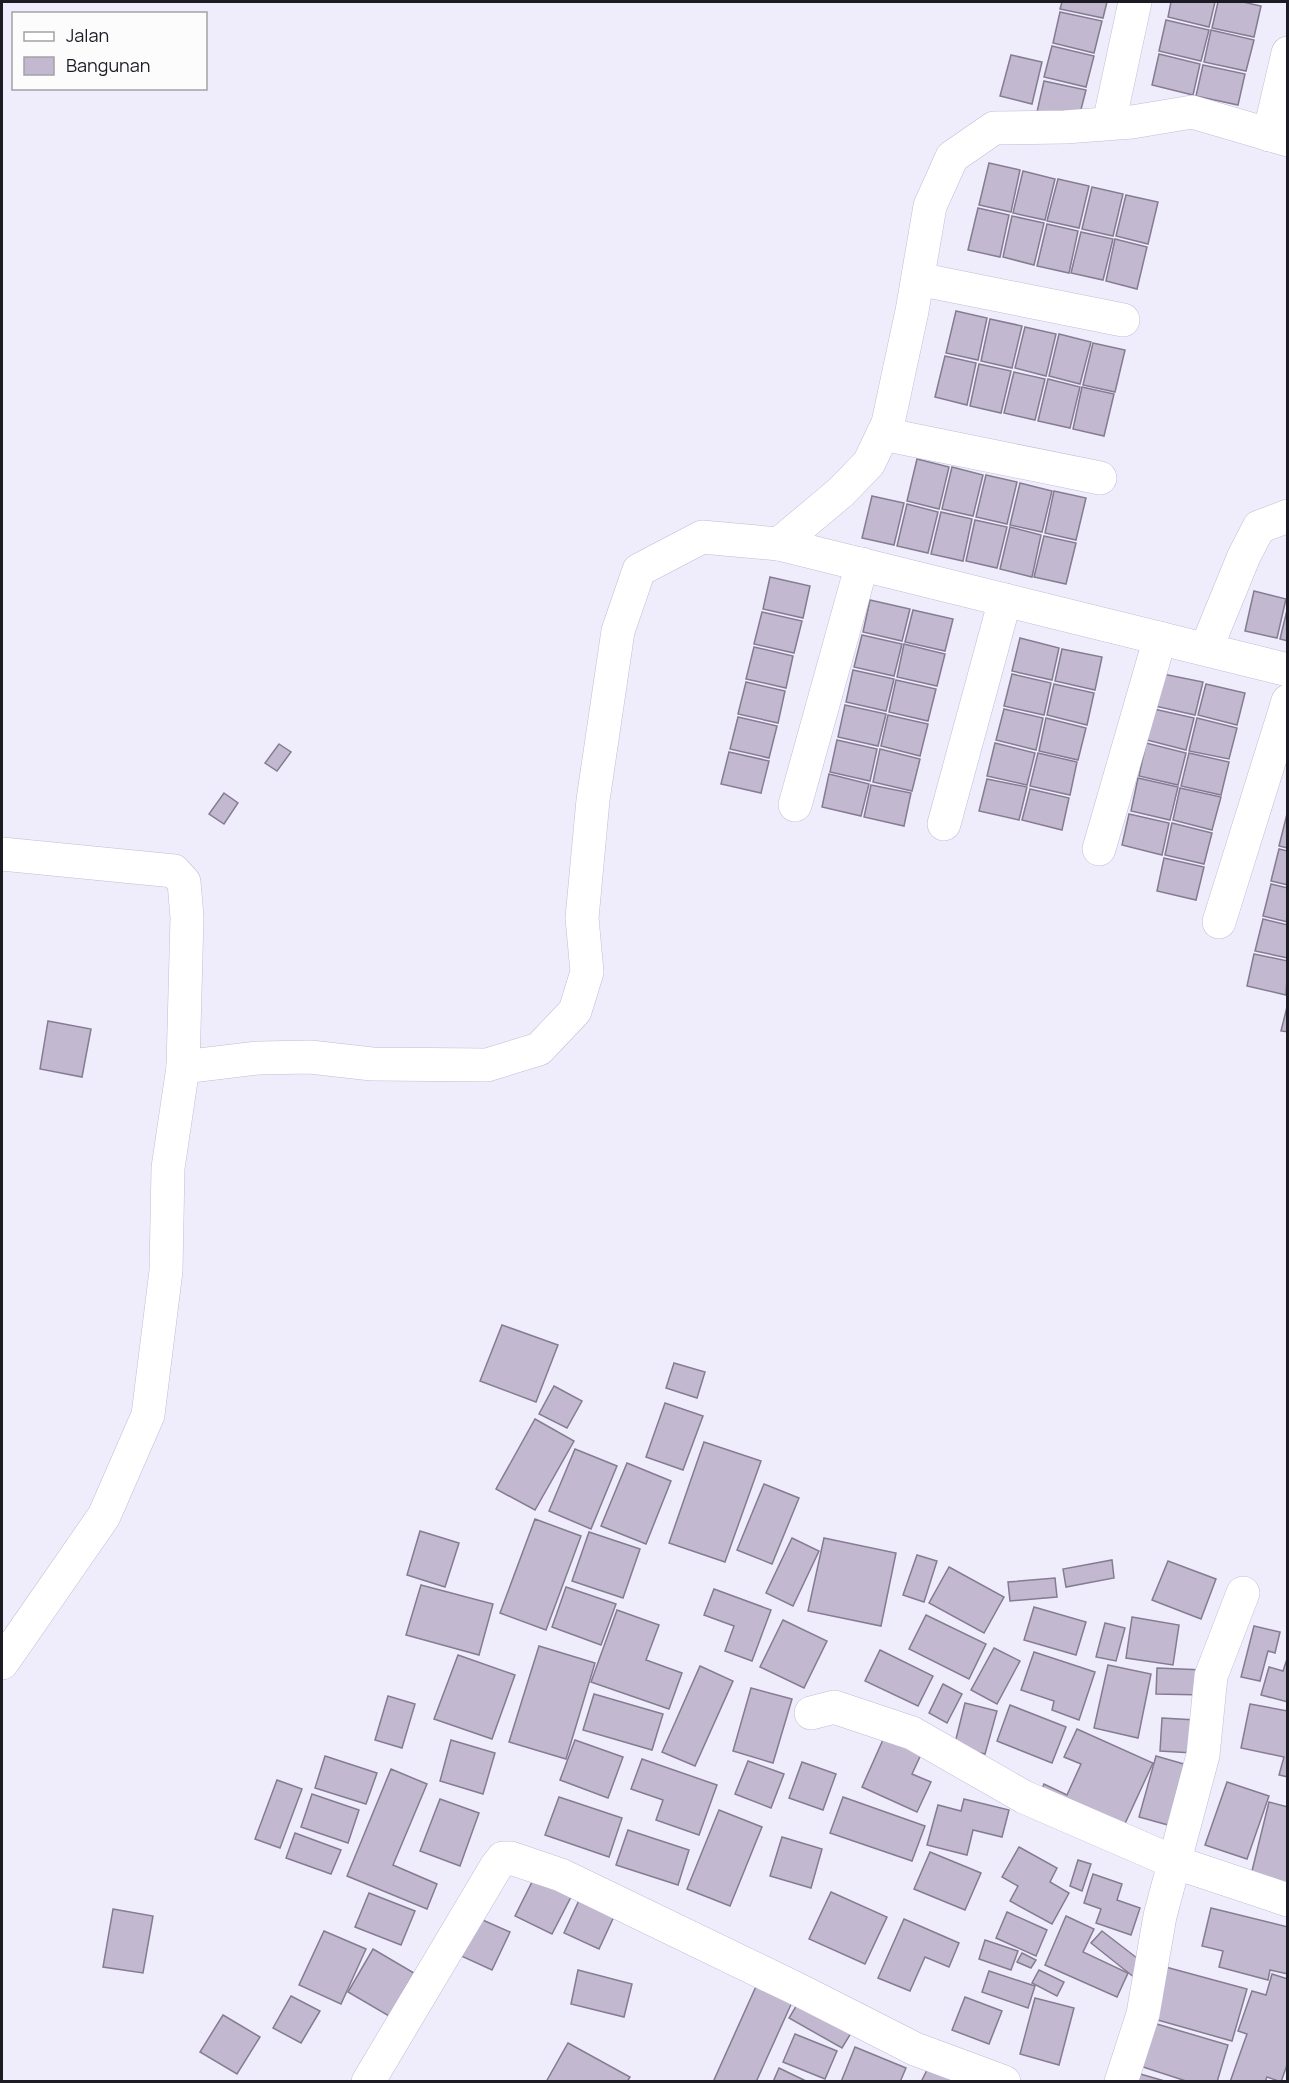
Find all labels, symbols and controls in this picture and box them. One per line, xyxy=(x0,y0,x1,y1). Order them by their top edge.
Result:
legend xyxy=(12,12,207,90)
text: Jalan xyxy=(66,23,109,47)
text: Bangunan xyxy=(66,53,150,77)

